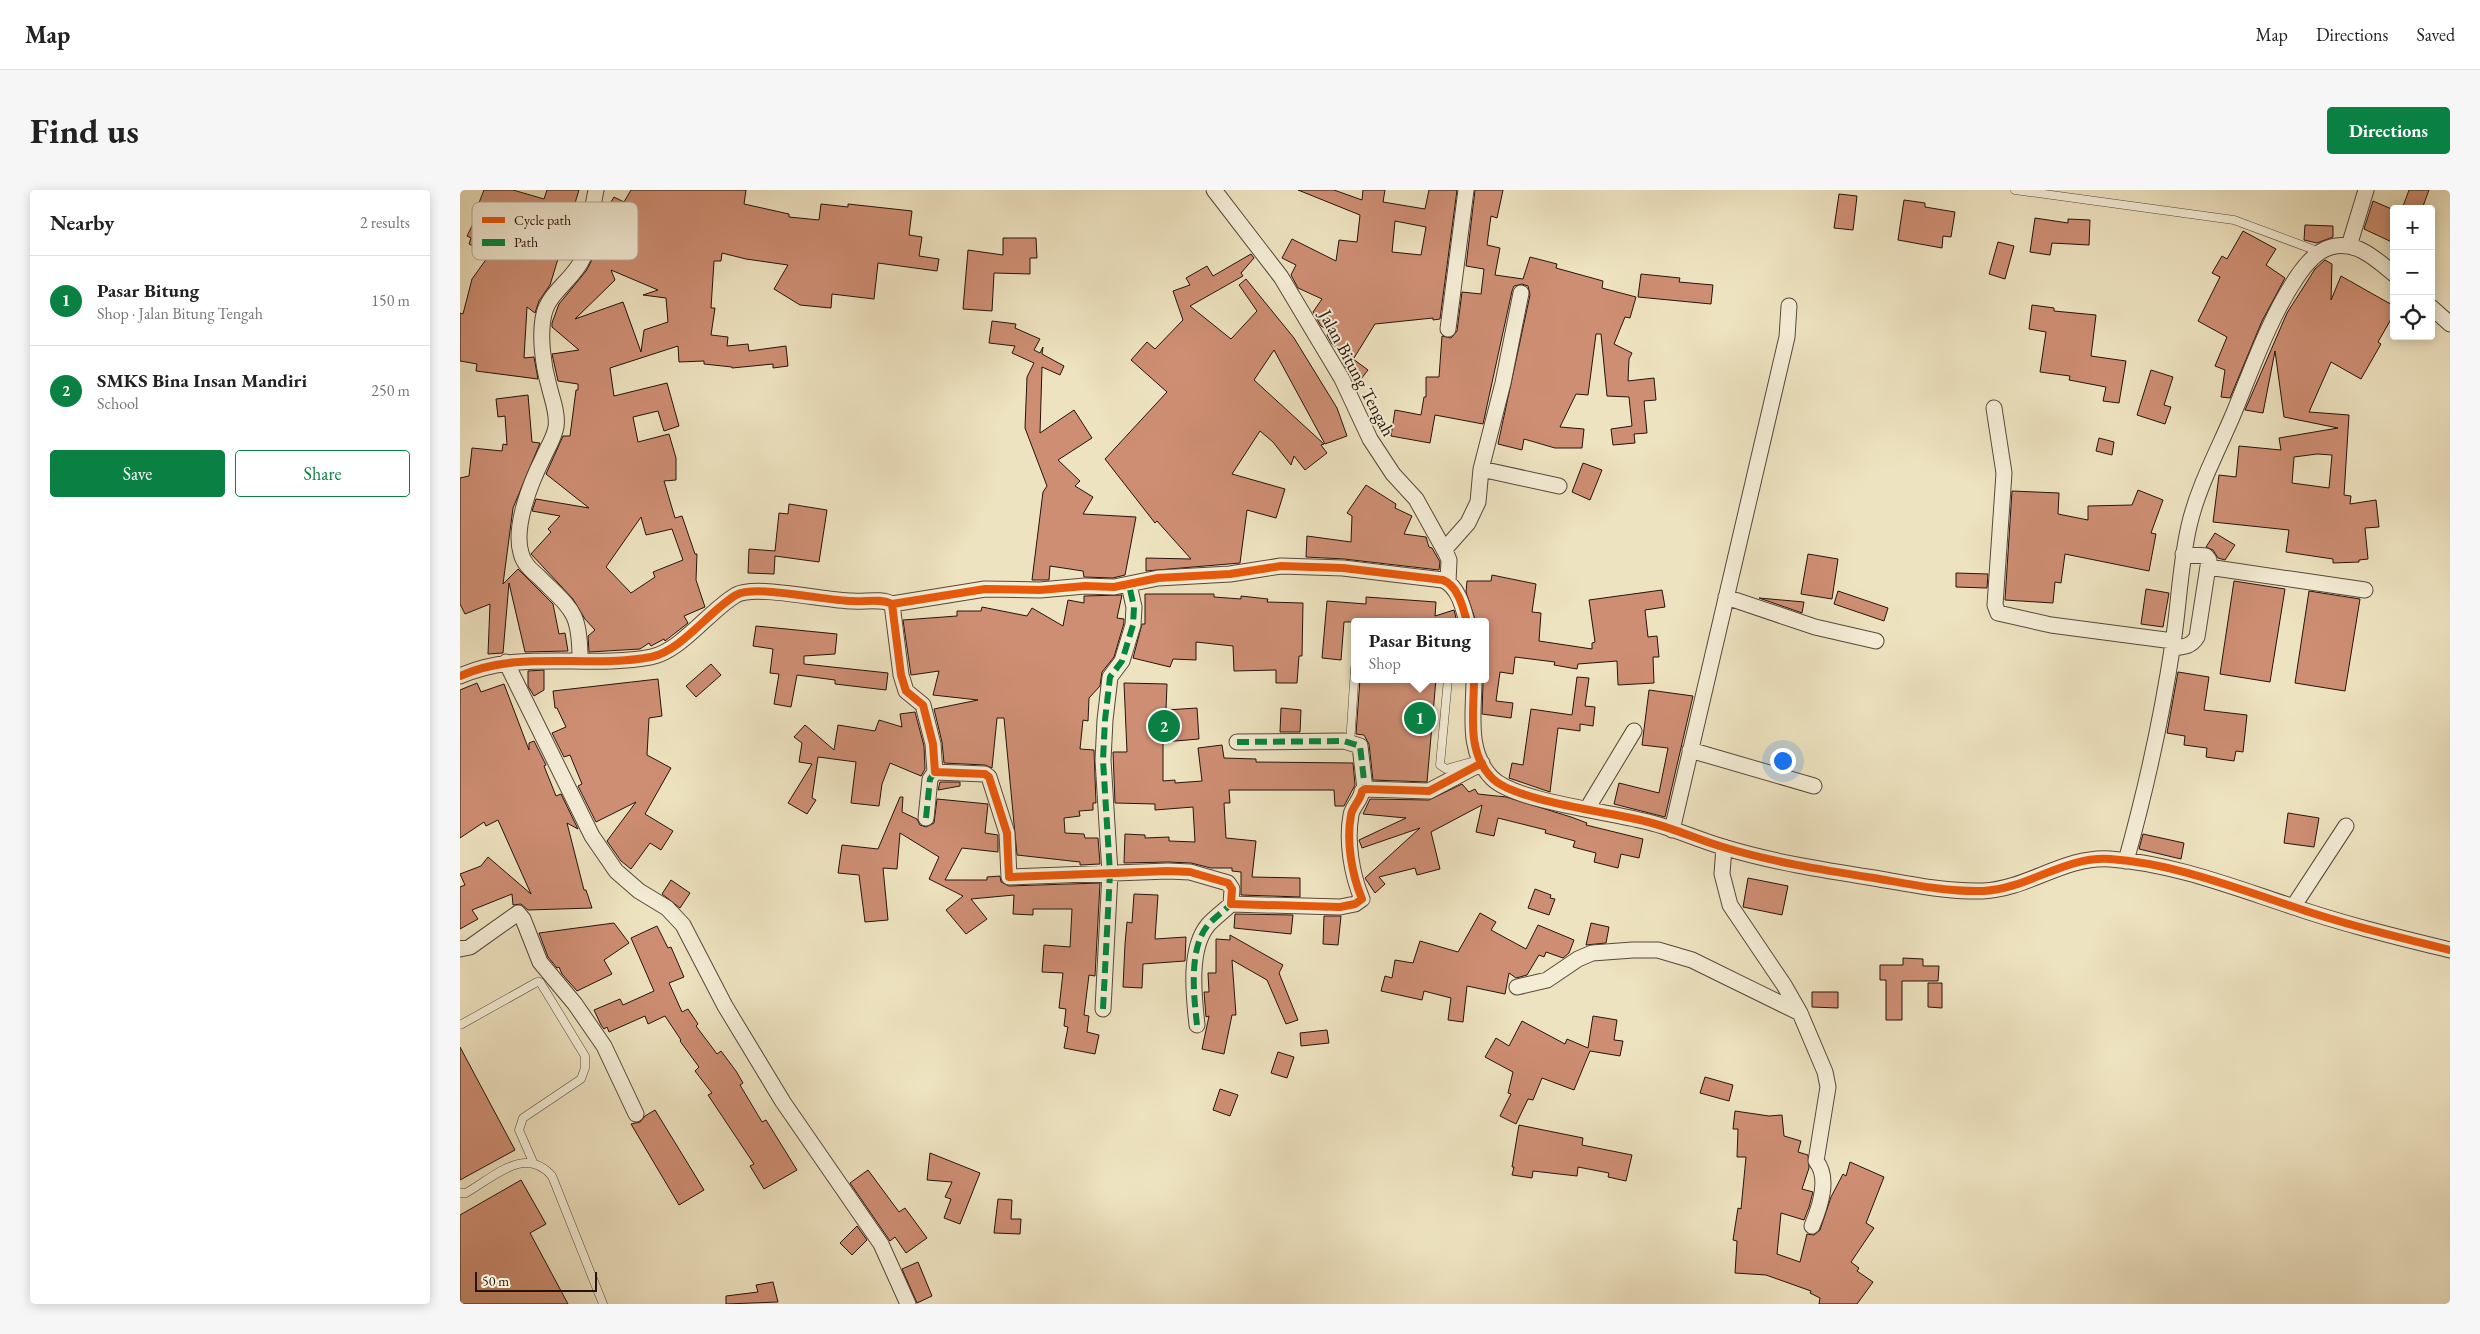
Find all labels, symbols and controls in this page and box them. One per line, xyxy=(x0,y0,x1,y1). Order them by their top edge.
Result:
text: Map xyxy=(25,19,70,50)
text: Map xyxy=(2256,23,2288,46)
text: Directions xyxy=(2316,23,2388,46)
text: Saved xyxy=(2416,23,2455,46)
button: Directions xyxy=(2327,107,2450,154)
text: Find us xyxy=(30,108,139,153)
legend xyxy=(472,202,638,260)
map controls xyxy=(2390,205,2435,340)
button: + xyxy=(2390,205,2435,250)
text: Nearby xyxy=(50,209,114,236)
text: Cycle path xyxy=(514,211,571,229)
text: 2 results xyxy=(360,212,410,233)
text: Path xyxy=(514,233,538,251)
button: − xyxy=(2390,250,2435,295)
text: Pasar Bitung xyxy=(97,278,199,303)
text: 1 xyxy=(62,290,70,311)
text: 150 m xyxy=(371,290,410,311)
button: locate xyxy=(2390,295,2435,340)
text: Shop · Jalan Bitung Tengah xyxy=(97,303,263,324)
street label: Jalan Bitung Tengah xyxy=(1314,304,1400,440)
text: SMKS Bina Insan Mandiri xyxy=(97,368,307,393)
text: 2 xyxy=(62,380,70,401)
text: 250 m xyxy=(371,380,410,401)
text: School xyxy=(97,393,139,414)
button: Save xyxy=(50,450,225,497)
button: Share xyxy=(235,450,410,497)
popup xyxy=(1351,618,1489,683)
text: Pasar Bitung xyxy=(1369,628,1471,653)
text: Shop xyxy=(1369,653,1401,674)
pin: 1 xyxy=(1404,699,1436,737)
pin: 2 xyxy=(1148,707,1180,745)
your location xyxy=(1770,748,1796,774)
scale bar xyxy=(475,1269,598,1292)
text: 50 m xyxy=(482,1272,509,1290)

